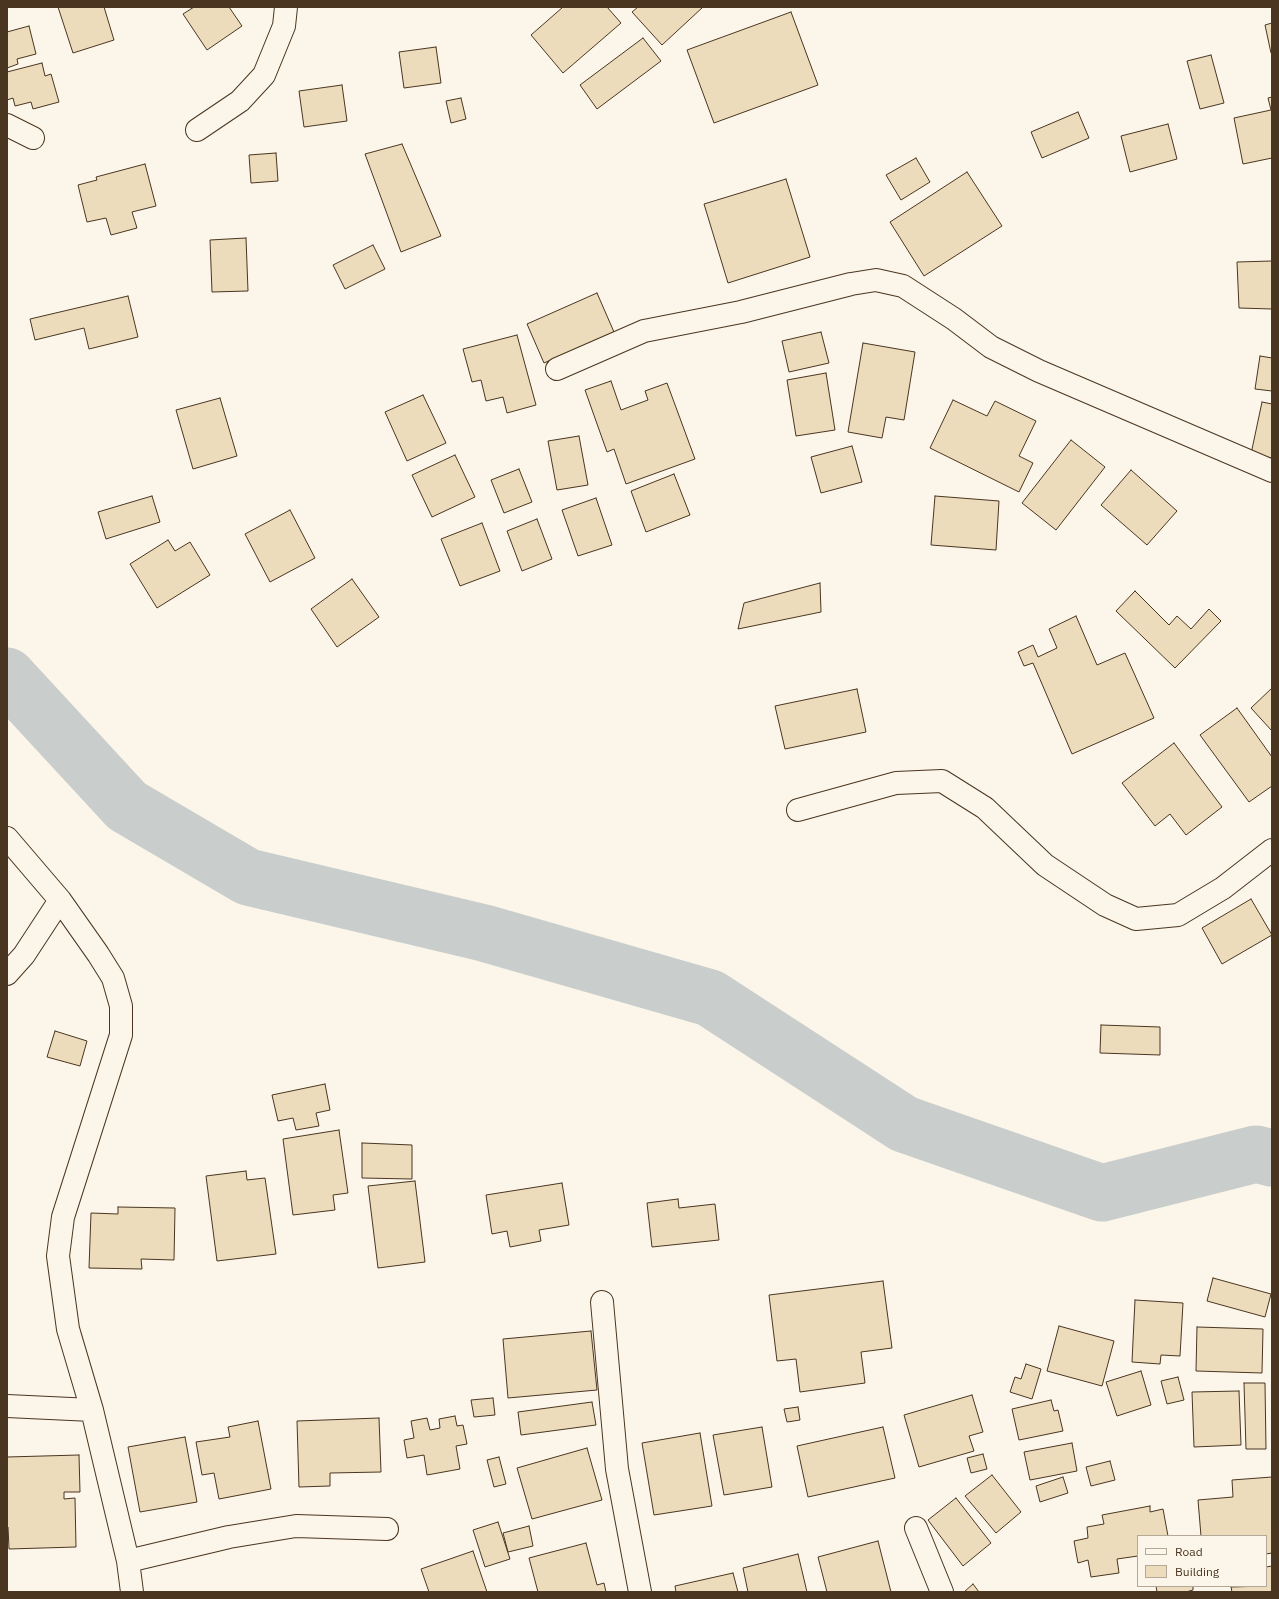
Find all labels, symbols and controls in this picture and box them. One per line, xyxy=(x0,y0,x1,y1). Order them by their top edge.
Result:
legend xyxy=(1137,1535,1267,1587)
text: Road xyxy=(1175,1544,1203,1559)
text: Building xyxy=(1175,1564,1219,1579)

